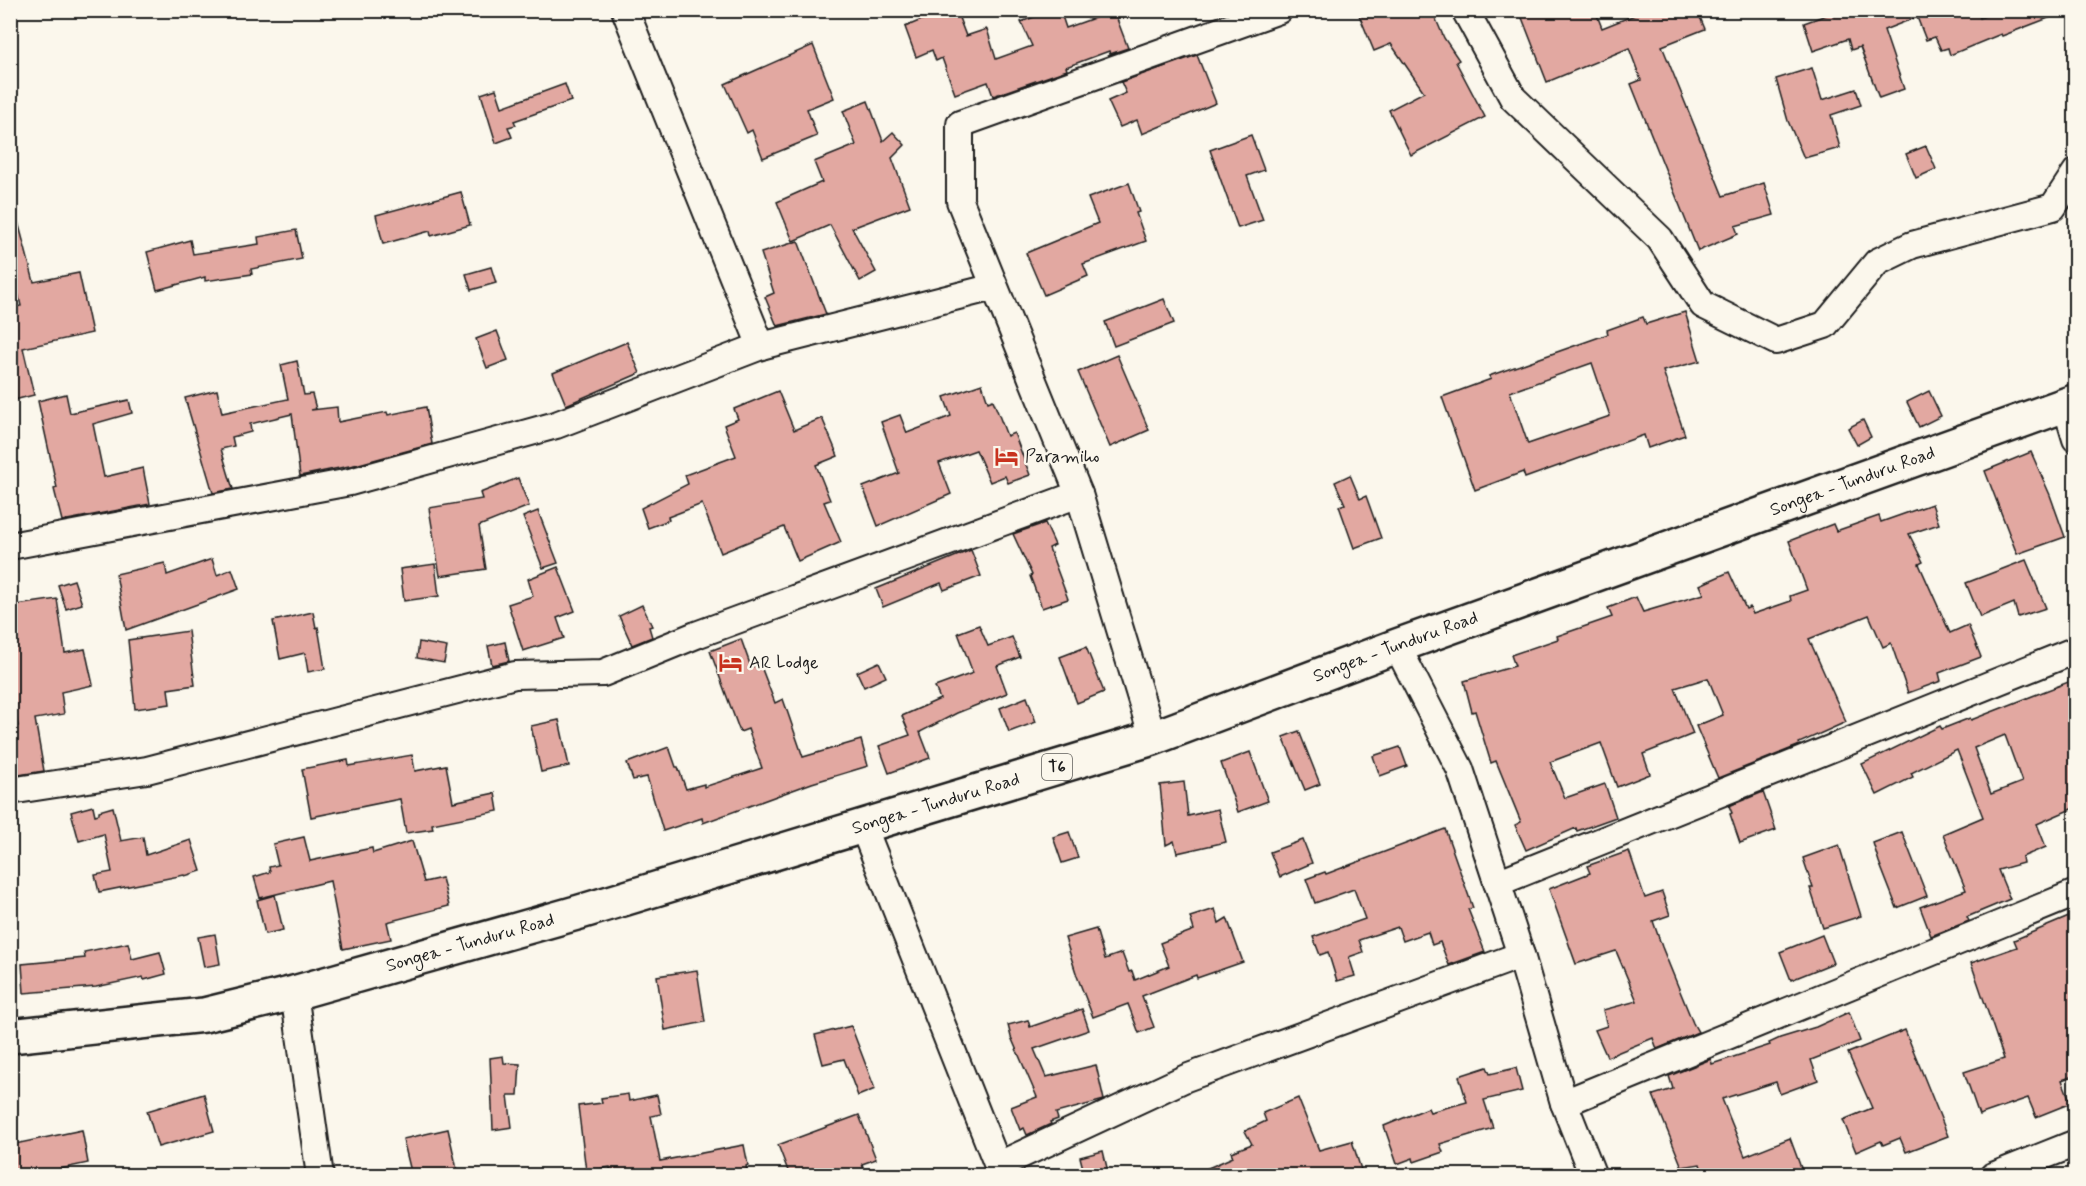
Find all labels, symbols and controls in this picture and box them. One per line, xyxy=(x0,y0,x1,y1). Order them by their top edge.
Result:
street label: Songea - Tunduru Road xyxy=(1767,441,1939,522)
hotel icon: Paramiho xyxy=(994,444,1020,470)
place label: Paramiho xyxy=(1025,445,1100,469)
street label: Songea - Tunduru Road xyxy=(1310,606,1481,688)
hotel icon: AR Lodge xyxy=(718,650,744,676)
place label: AR Lodge xyxy=(749,651,818,675)
road number: T6 xyxy=(1042,754,1072,780)
street label: Songea - Tunduru Road xyxy=(849,767,1023,841)
street label: Songea - Tunduru Road xyxy=(383,908,557,978)

